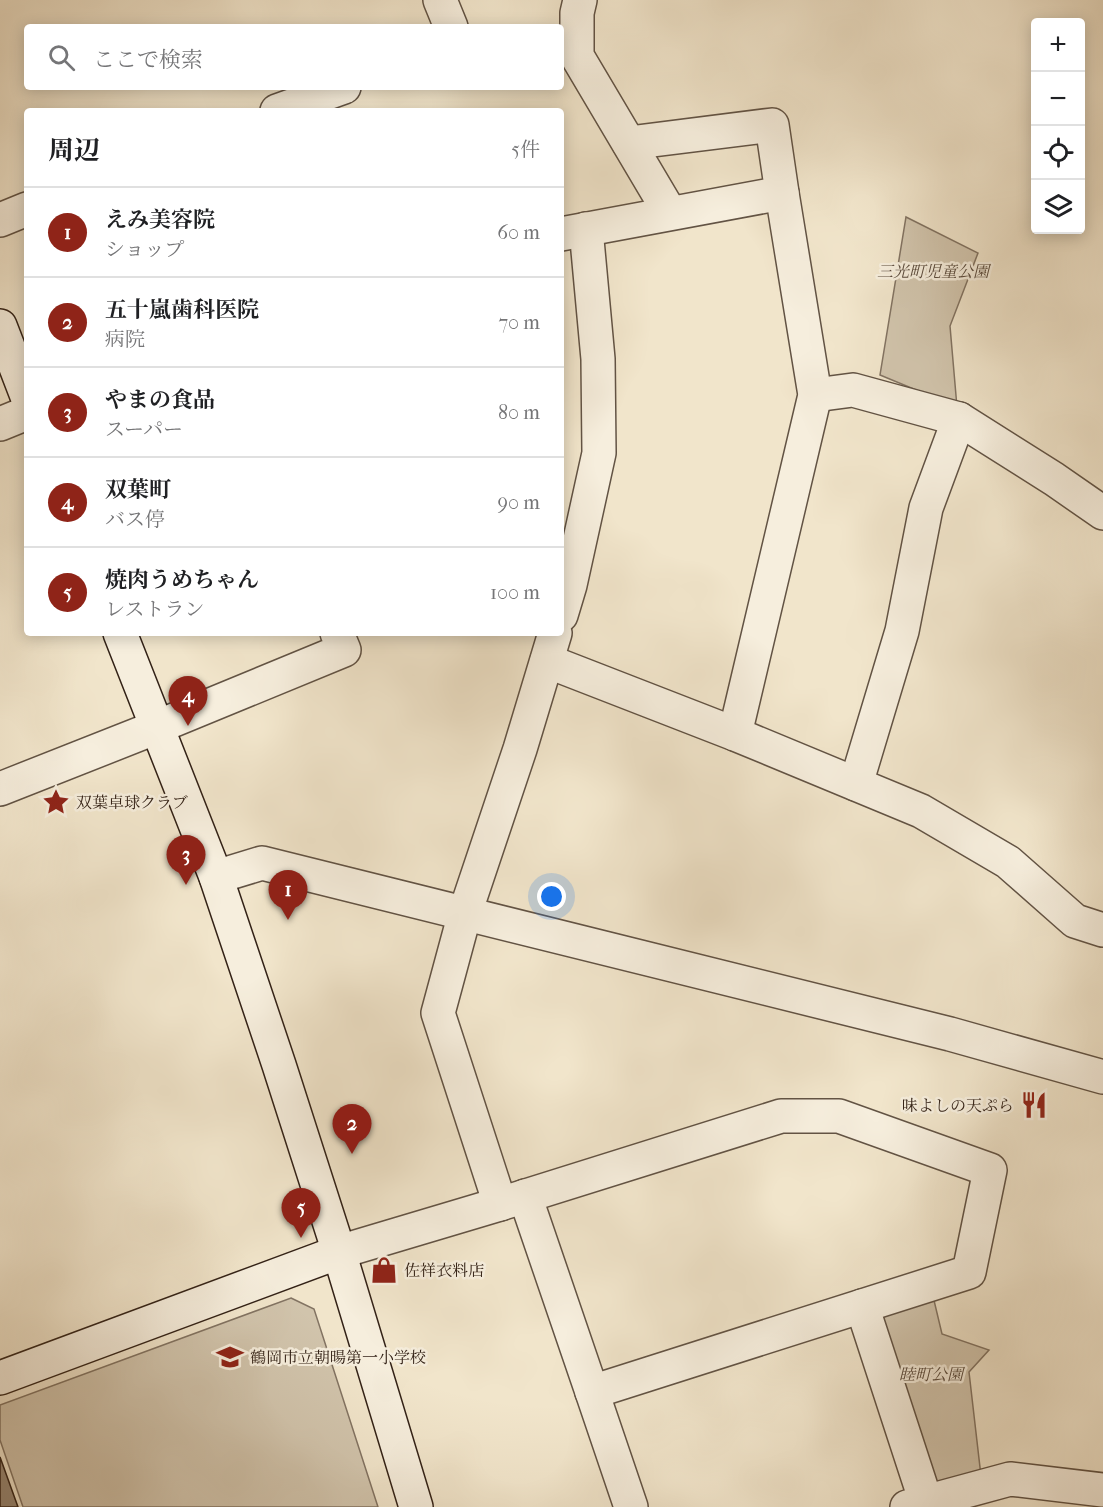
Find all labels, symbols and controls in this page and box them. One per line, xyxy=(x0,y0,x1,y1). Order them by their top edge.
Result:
map controls xyxy=(1031,18,1085,234)
button: + xyxy=(1031,18,1085,72)
search box xyxy=(24,24,564,90)
icon: search xyxy=(45,41,78,74)
text: ここで検索 xyxy=(93,47,203,73)
button: − xyxy=(1031,72,1085,126)
button: locate xyxy=(1031,126,1085,180)
text: 周辺 xyxy=(48,135,100,166)
text: 5件 xyxy=(511,138,540,161)
button: layers xyxy=(1031,180,1085,234)
text: えみ美容院 xyxy=(105,207,215,233)
text: 1 xyxy=(64,221,71,244)
text: 60 m xyxy=(497,221,540,244)
text: ショップ xyxy=(105,238,185,261)
park label: 三光町児童公園 xyxy=(877,262,992,281)
text: 五十嵐歯科医院 xyxy=(105,297,259,323)
text: 2 xyxy=(62,311,73,334)
text: 70 m xyxy=(498,311,540,334)
text: 病院 xyxy=(105,328,145,351)
text: やまの食品 xyxy=(105,387,215,413)
text: 3 xyxy=(63,401,72,424)
text: 80 m xyxy=(498,401,540,424)
text: スーパー xyxy=(105,418,183,441)
text: 双葉町 xyxy=(105,477,171,503)
text: 4 xyxy=(62,491,73,514)
text: 90 m xyxy=(498,491,540,514)
text: バス停 xyxy=(105,508,165,531)
text: 焼肉うめちゃん xyxy=(105,567,259,593)
text: 5 xyxy=(63,581,72,604)
text: 100 m xyxy=(490,581,540,604)
text: レストラン xyxy=(105,598,204,621)
pin: 4 xyxy=(168,676,207,726)
place icon: 双葉卓球クラブ xyxy=(41,787,71,817)
place label: 双葉卓球クラブ xyxy=(76,793,188,812)
pin: 3 xyxy=(166,836,206,885)
pin: 1 xyxy=(268,870,308,920)
your location xyxy=(537,882,566,911)
restaurant icon: 味よしの天ぷら xyxy=(1019,1090,1049,1120)
place label: 味よしの天ぷら xyxy=(902,1096,1014,1115)
pin: 2 xyxy=(332,1104,372,1154)
pin: 5 xyxy=(282,1188,320,1238)
shop icon: 佐祥衣料店 xyxy=(369,1255,399,1285)
place label: 佐祥衣料店 xyxy=(404,1261,484,1280)
school or university icon: 鶴岡市立朝暘第一小学校 xyxy=(215,1342,245,1372)
place label: 鶴岡市立朝暘第一小学校 xyxy=(250,1348,426,1367)
park label: 睦町公園 xyxy=(899,1365,966,1384)

